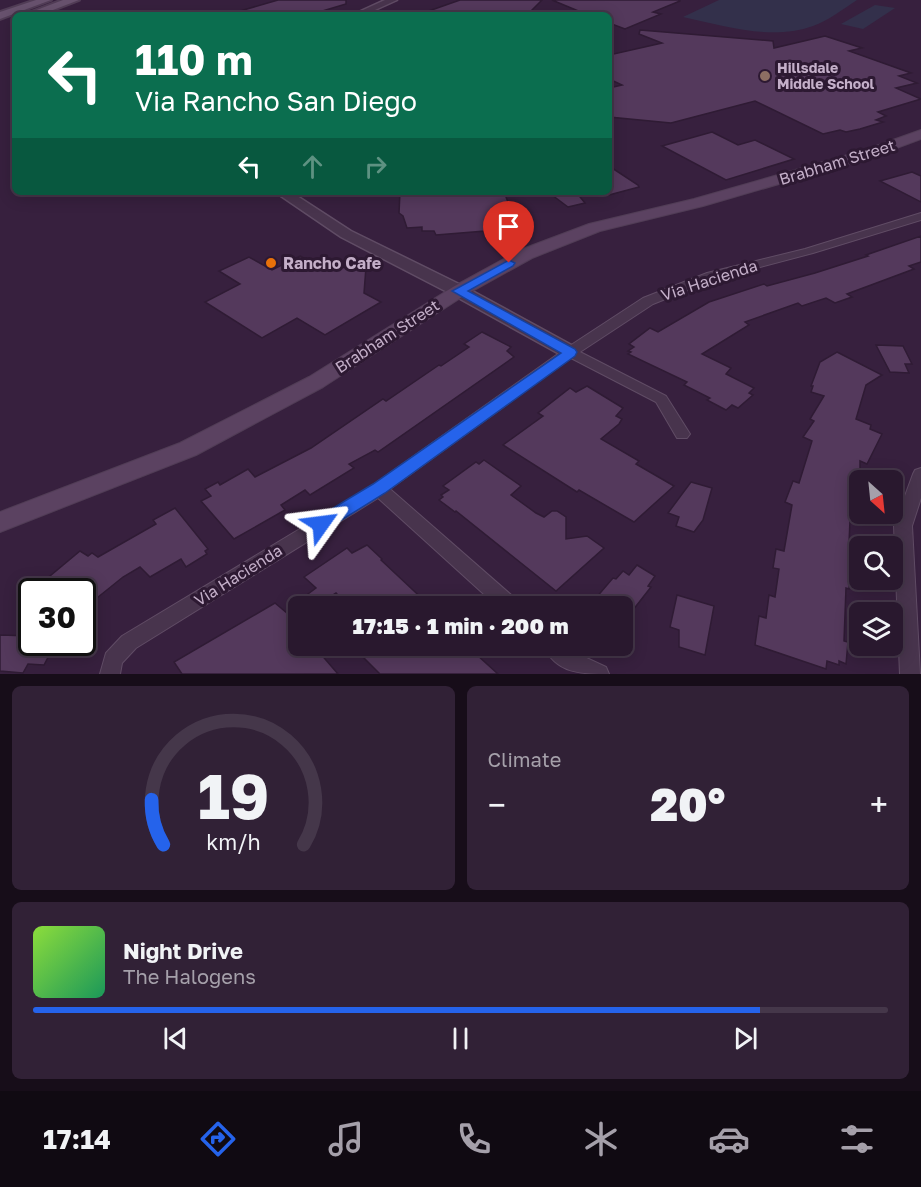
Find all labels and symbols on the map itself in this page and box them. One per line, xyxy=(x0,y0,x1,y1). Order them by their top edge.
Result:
place label: Hillsdale Middle School xyxy=(777,59,875,92)
marker: Hillsdale Middle School xyxy=(758,69,772,83)
street label: Brabham Street xyxy=(777,135,897,189)
pin xyxy=(483,201,534,263)
place label: Rancho Cafe xyxy=(283,253,381,273)
street label: Via Hacienda xyxy=(658,255,760,305)
marker: Rancho Cafe xyxy=(264,256,278,270)
street label: Brabham Street xyxy=(331,295,443,377)
north arrow xyxy=(849,470,903,524)
position arrow xyxy=(289,492,353,556)
street label: Via Hacienda xyxy=(190,540,286,610)
speed limit sign: 30 xyxy=(18,578,96,656)

